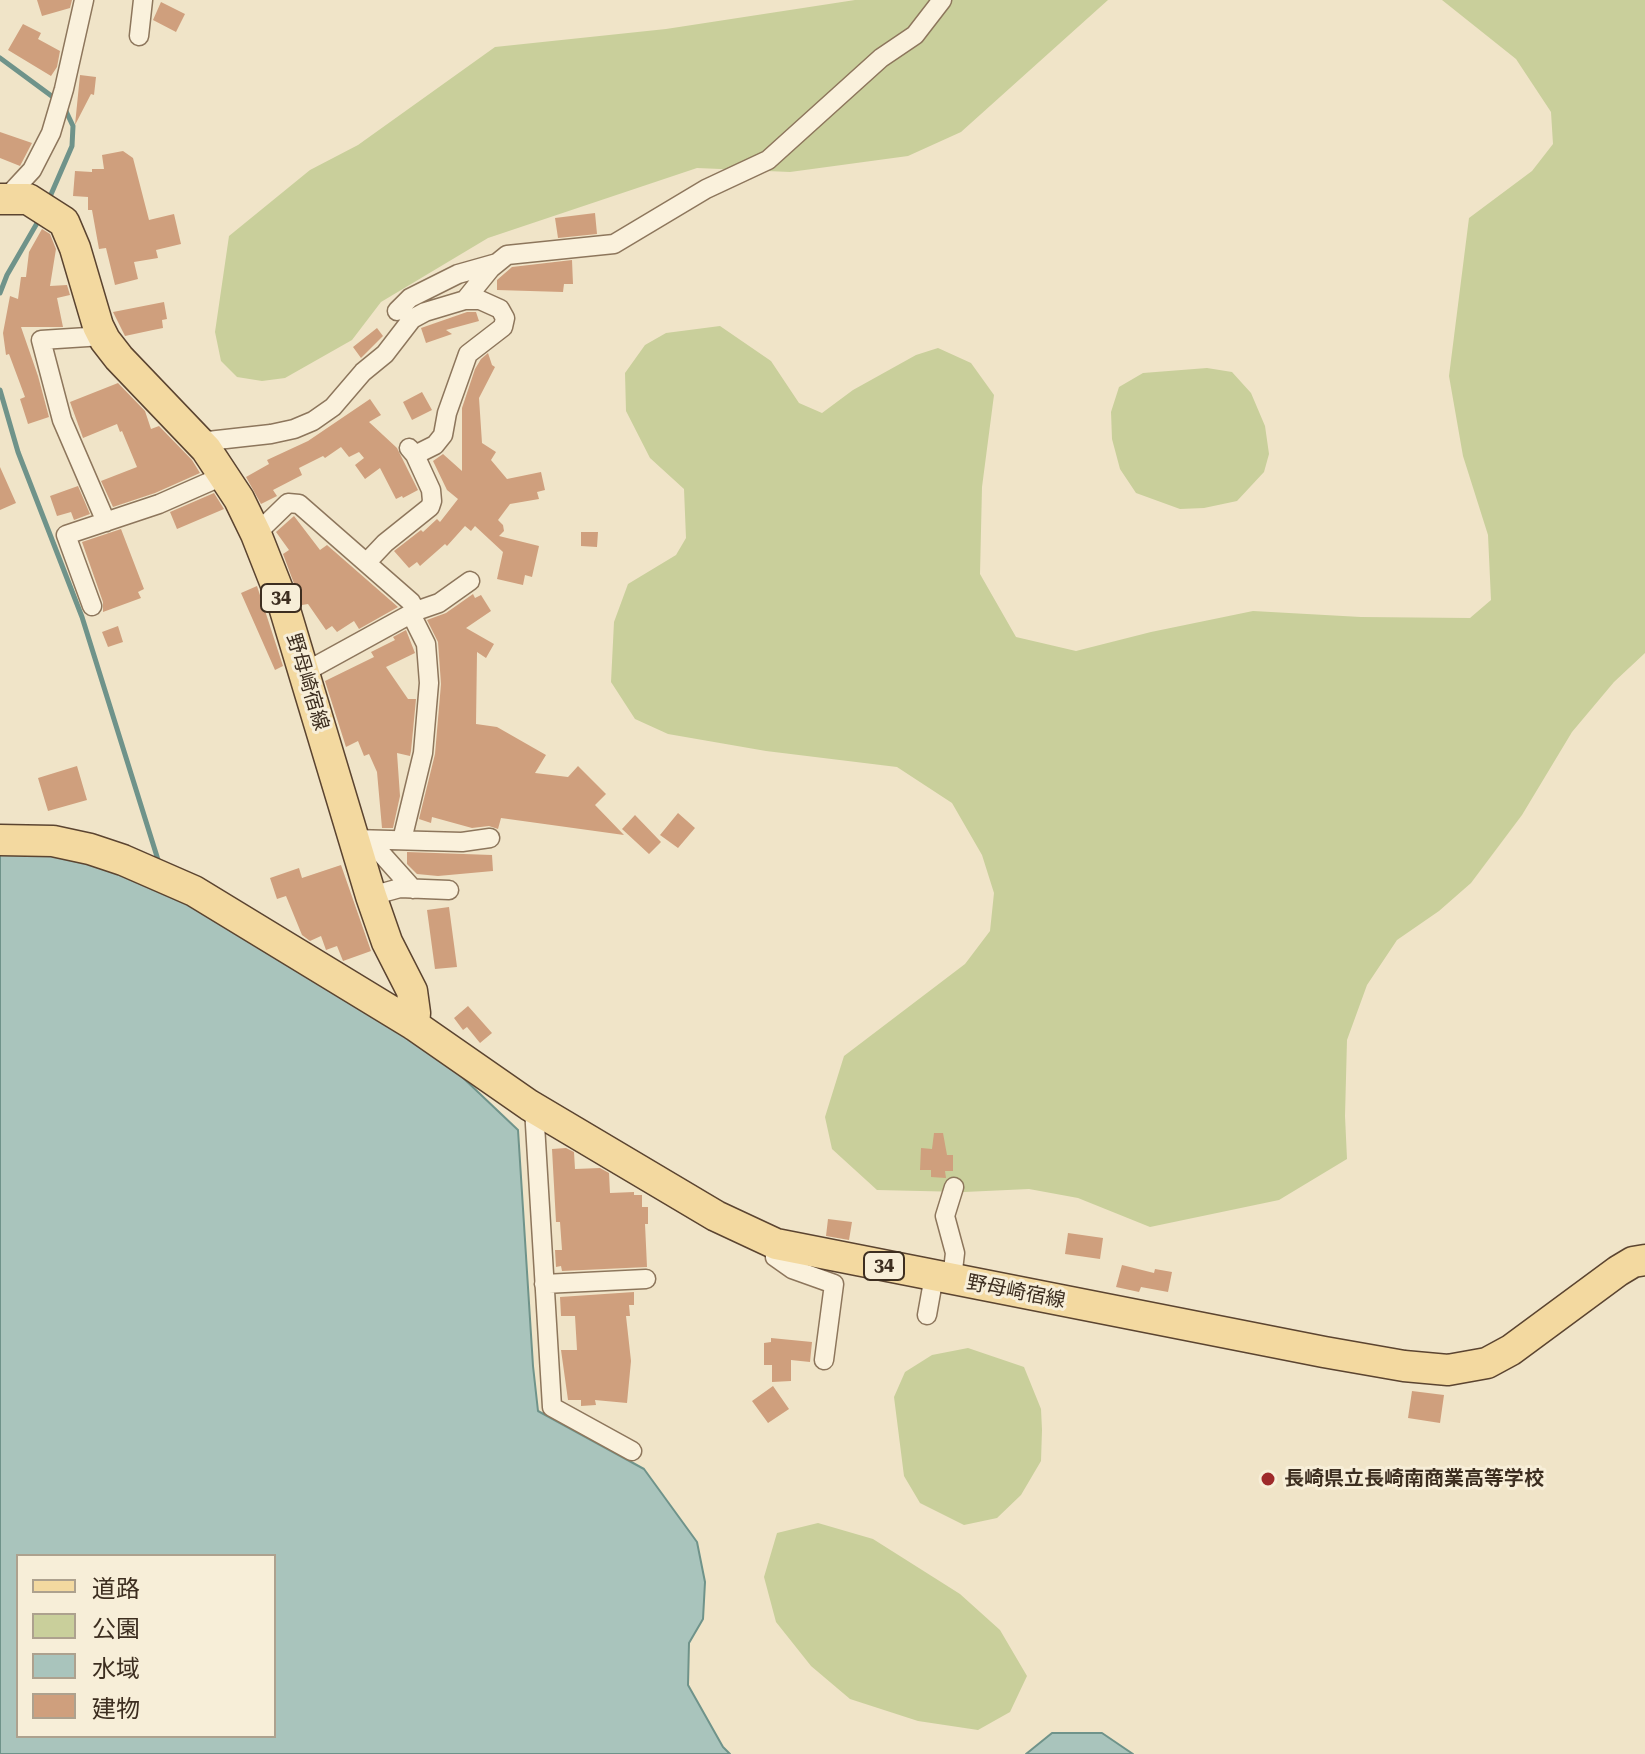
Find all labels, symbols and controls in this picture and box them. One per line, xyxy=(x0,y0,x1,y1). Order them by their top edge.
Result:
road number: 34 xyxy=(261,584,301,612)
street label: 野母崎宿線 xyxy=(281,631,333,733)
road number: 34 xyxy=(864,1252,904,1280)
street label: 野母崎宿線 xyxy=(965,1271,1067,1313)
place label: 長崎県立長崎南商業高等学校 xyxy=(1284,1467,1544,1491)
marker: 長崎県立長崎南商業高等学校 xyxy=(1259,1470,1277,1488)
legend xyxy=(16,1554,276,1738)
text: 道路 xyxy=(92,1575,140,1603)
text: 公園 xyxy=(92,1615,140,1643)
text: 水域 xyxy=(92,1655,140,1683)
text: 建物 xyxy=(92,1695,140,1723)

